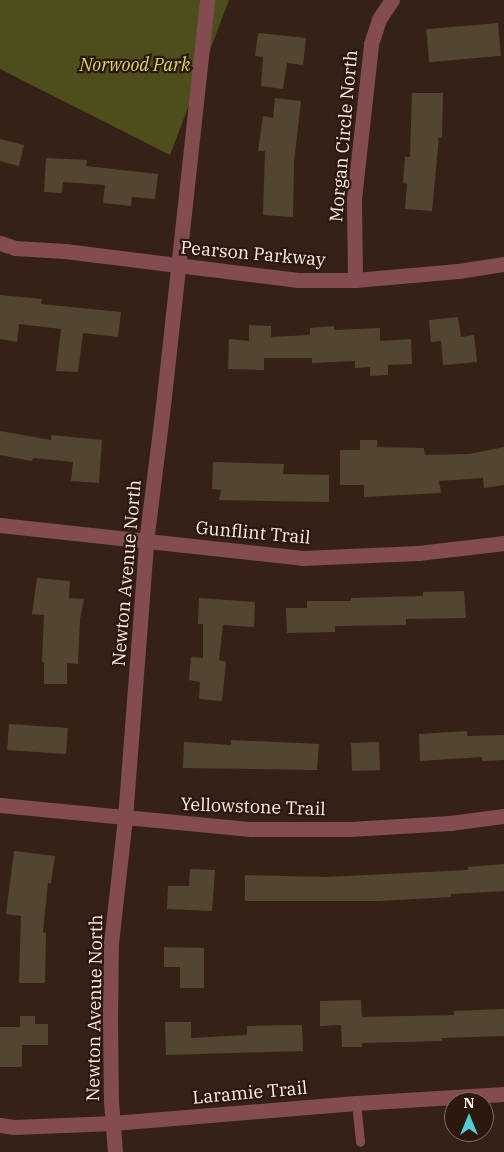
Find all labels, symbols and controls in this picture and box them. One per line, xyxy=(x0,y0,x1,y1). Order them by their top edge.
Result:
street label: Morgan Circle North xyxy=(326,49,362,223)
park label: Norwood Park xyxy=(80,54,190,76)
street label: Pearson Parkway xyxy=(180,237,326,271)
street label: Newton Avenue North xyxy=(108,479,146,667)
street label: Gunflint Trail xyxy=(195,517,311,549)
street label: Yellowstone Trail xyxy=(180,794,326,820)
street label: Newton Avenue North xyxy=(83,914,107,1102)
street label: Laramie Trail xyxy=(192,1077,308,1109)
north arrow xyxy=(444,1092,494,1142)
text: N xyxy=(463,1094,475,1112)

